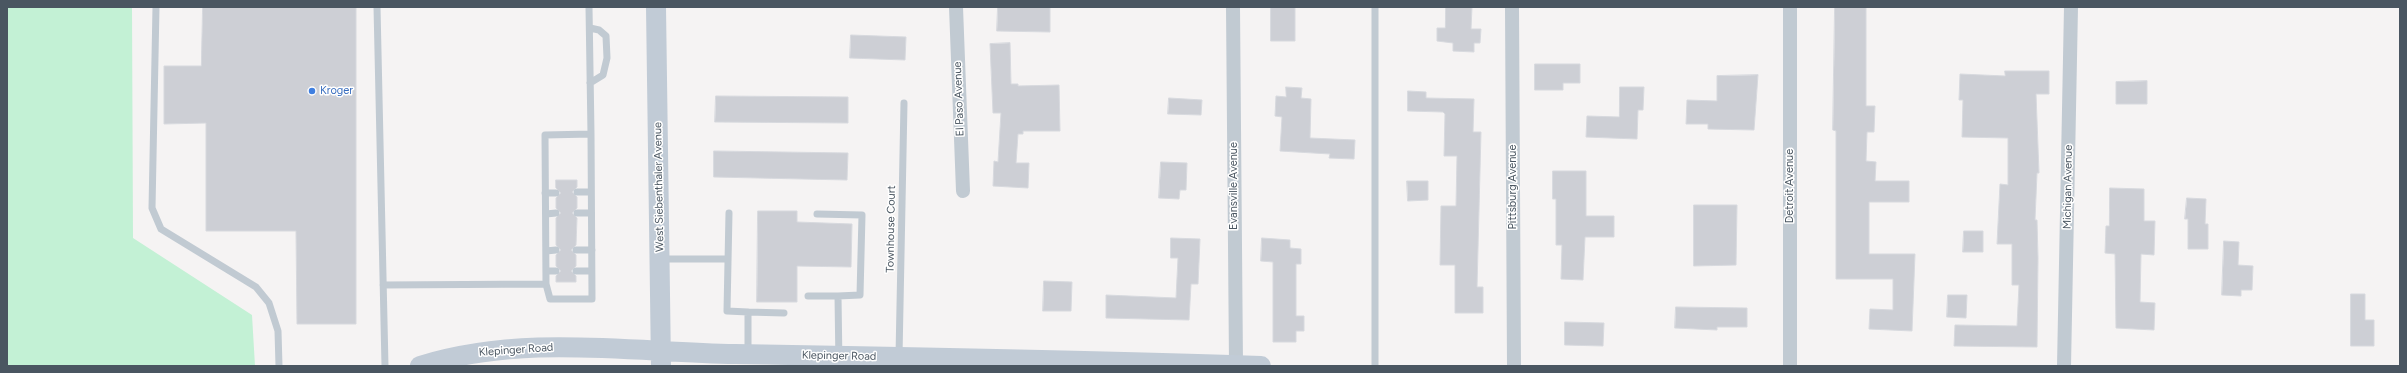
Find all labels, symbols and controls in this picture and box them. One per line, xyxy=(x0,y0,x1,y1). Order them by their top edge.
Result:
street label: El Paso Avenue xyxy=(951,61,967,137)
place label: Kroger xyxy=(320,84,353,98)
marker: Kroger xyxy=(307,86,317,96)
street label: West Siebenthaler Avenue xyxy=(651,122,667,252)
street label: Evansville Avenue xyxy=(1227,142,1241,230)
street label: Pittsburg Avenue xyxy=(1506,144,1520,230)
street label: Michigan Avenue xyxy=(2061,145,2075,229)
street label: Detroit Avenue xyxy=(1783,149,1797,223)
street label: Townhouse Court xyxy=(884,185,898,273)
street label: Klepinger Road xyxy=(478,341,554,359)
street label: Klepinger Road xyxy=(802,349,876,363)

